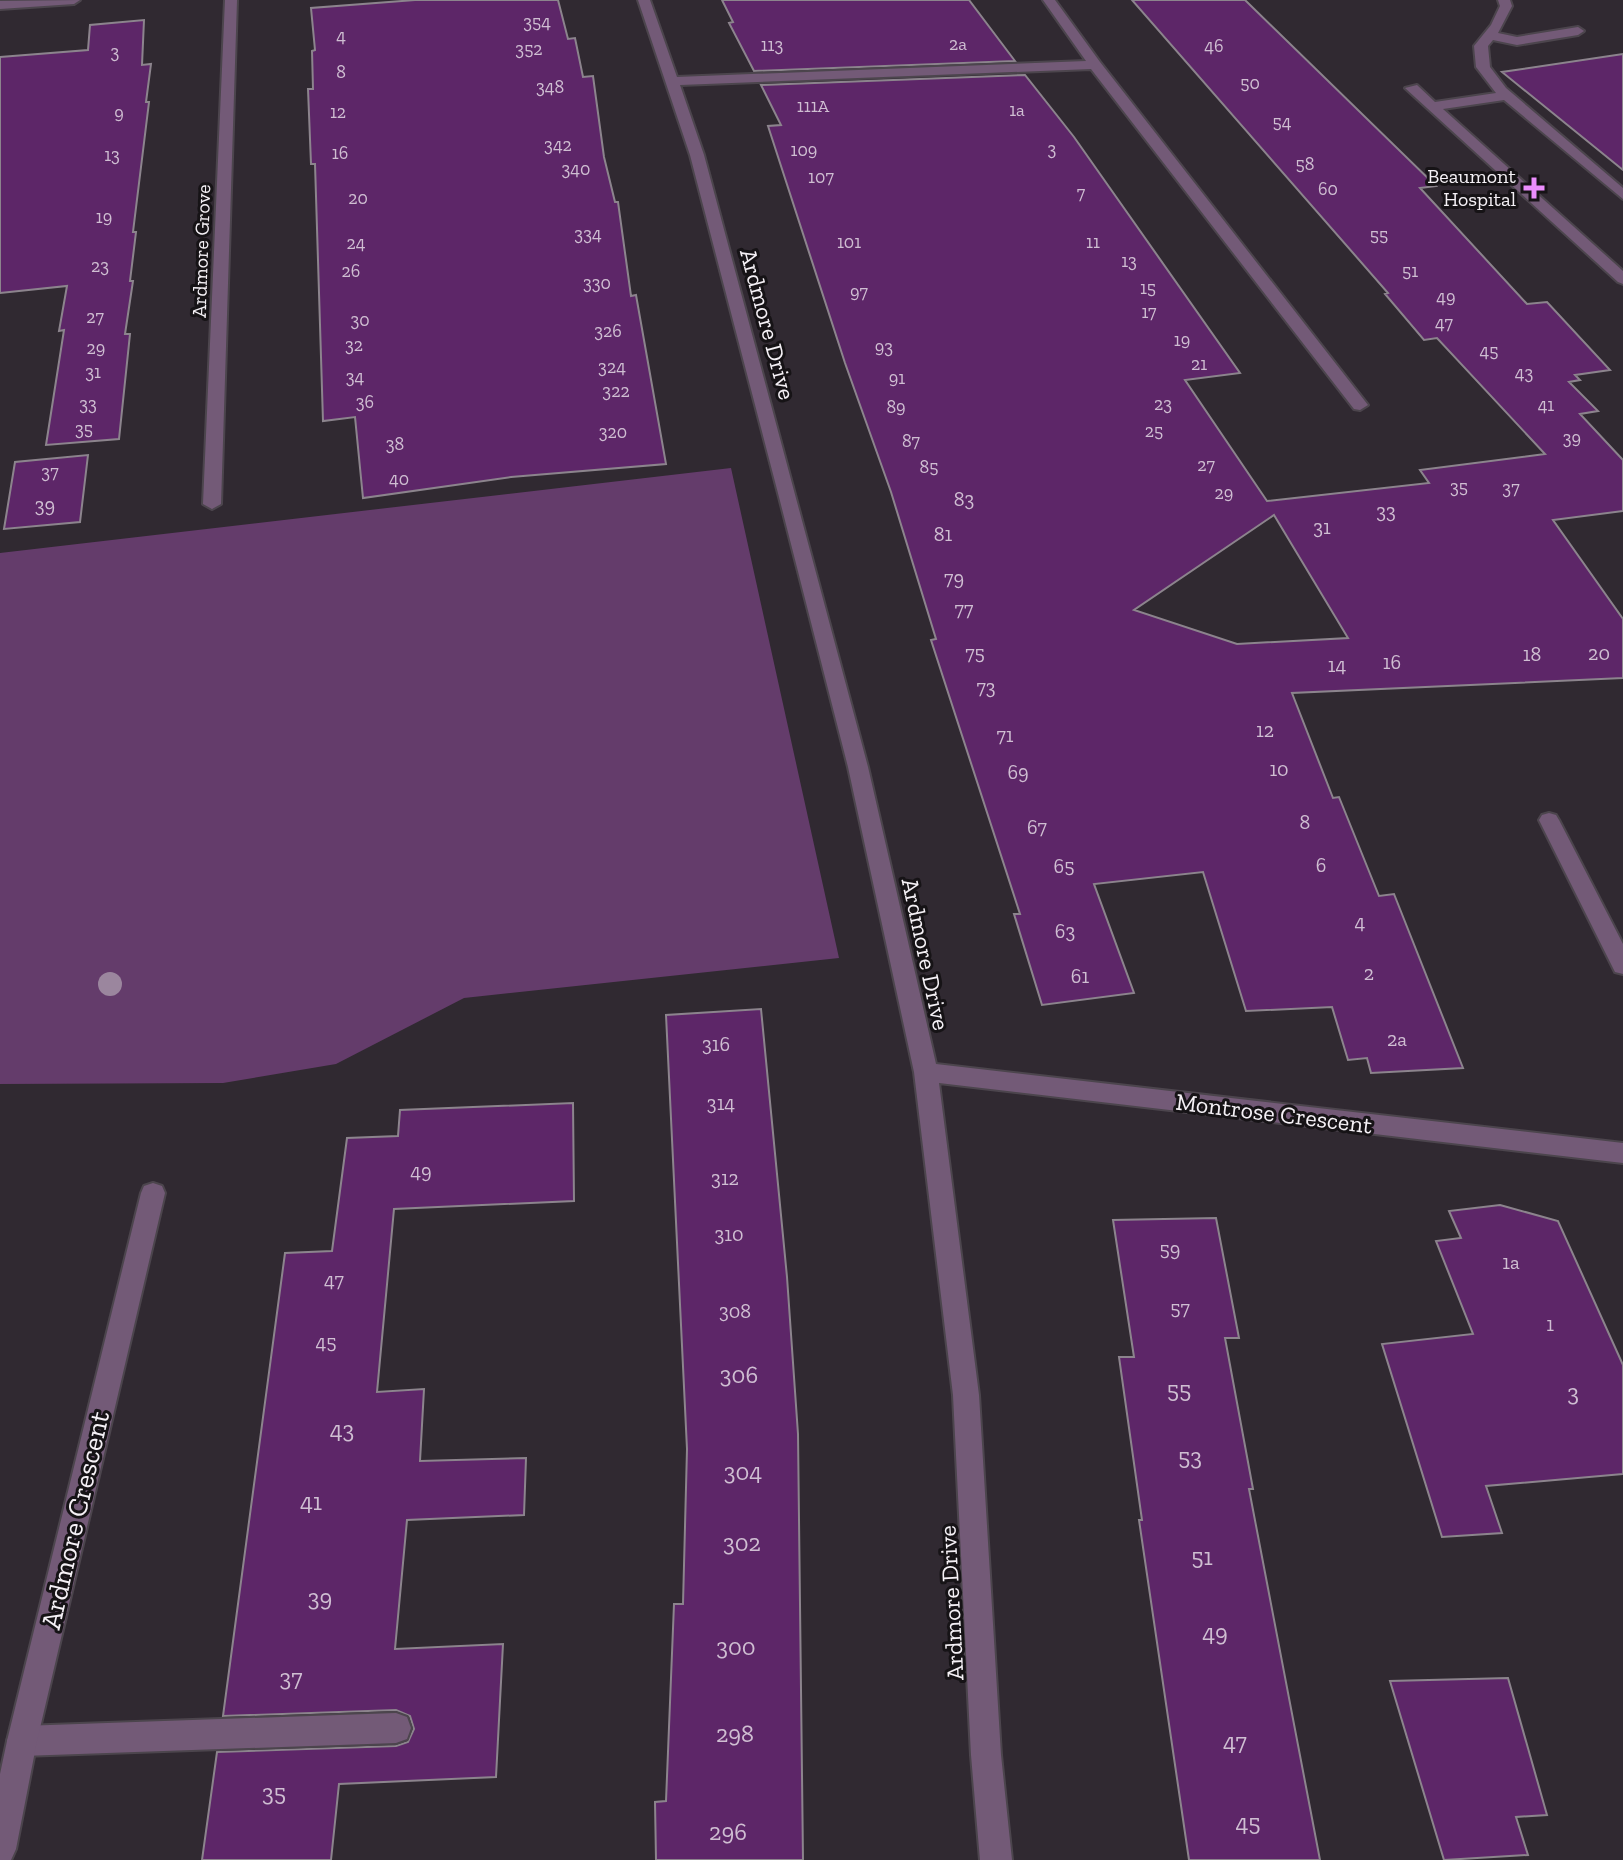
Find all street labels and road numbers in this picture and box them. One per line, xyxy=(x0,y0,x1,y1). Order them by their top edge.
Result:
street label: Ardmore Grove xyxy=(187,184,215,318)
street label: Ardmore Drive xyxy=(734,245,802,403)
street label: Ardmore Drive xyxy=(896,875,956,1033)
street label: Montrose Crescent xyxy=(1174,1087,1374,1139)
street label: Ardmore Crescent xyxy=(34,1407,116,1632)
street label: Ardmore Drive xyxy=(932,1525,970,1681)

